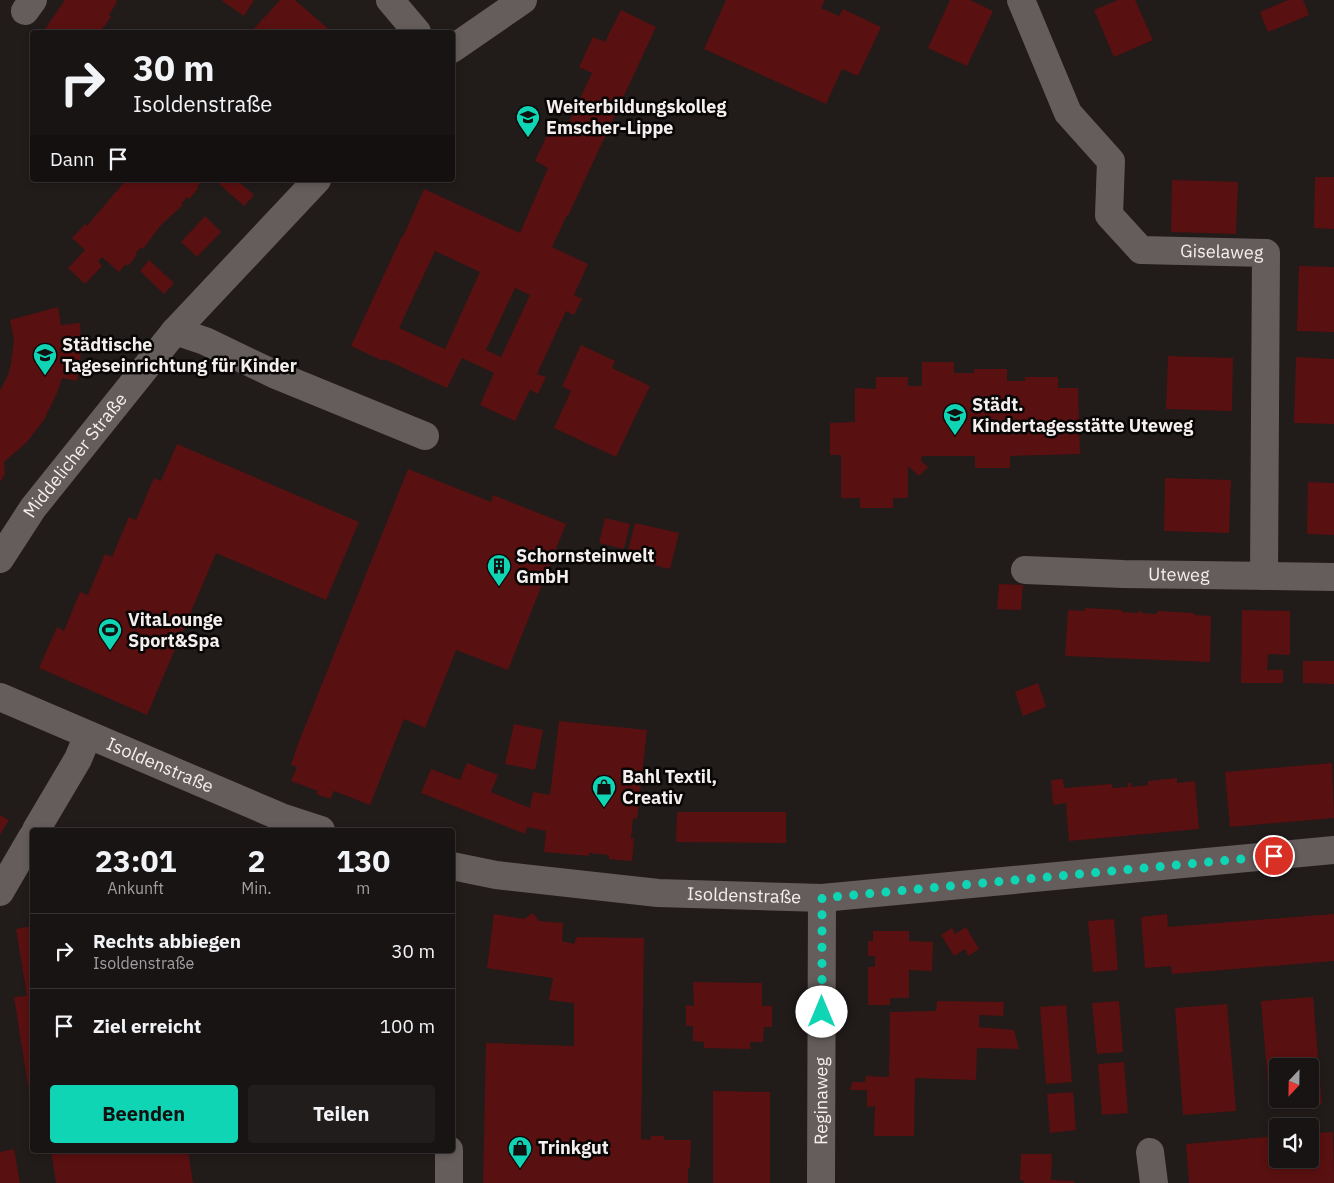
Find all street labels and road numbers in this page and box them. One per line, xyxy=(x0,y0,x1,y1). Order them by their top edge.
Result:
street label: Giselaweg xyxy=(1180,239,1264,264)
street label: Middelicher Straße xyxy=(18,388,132,522)
street label: Uteweg xyxy=(1148,562,1210,586)
street label: Isoldenstraße xyxy=(103,732,217,798)
street label: Isoldenstraße xyxy=(687,882,802,908)
street label: Reginaweg xyxy=(809,1056,832,1145)

